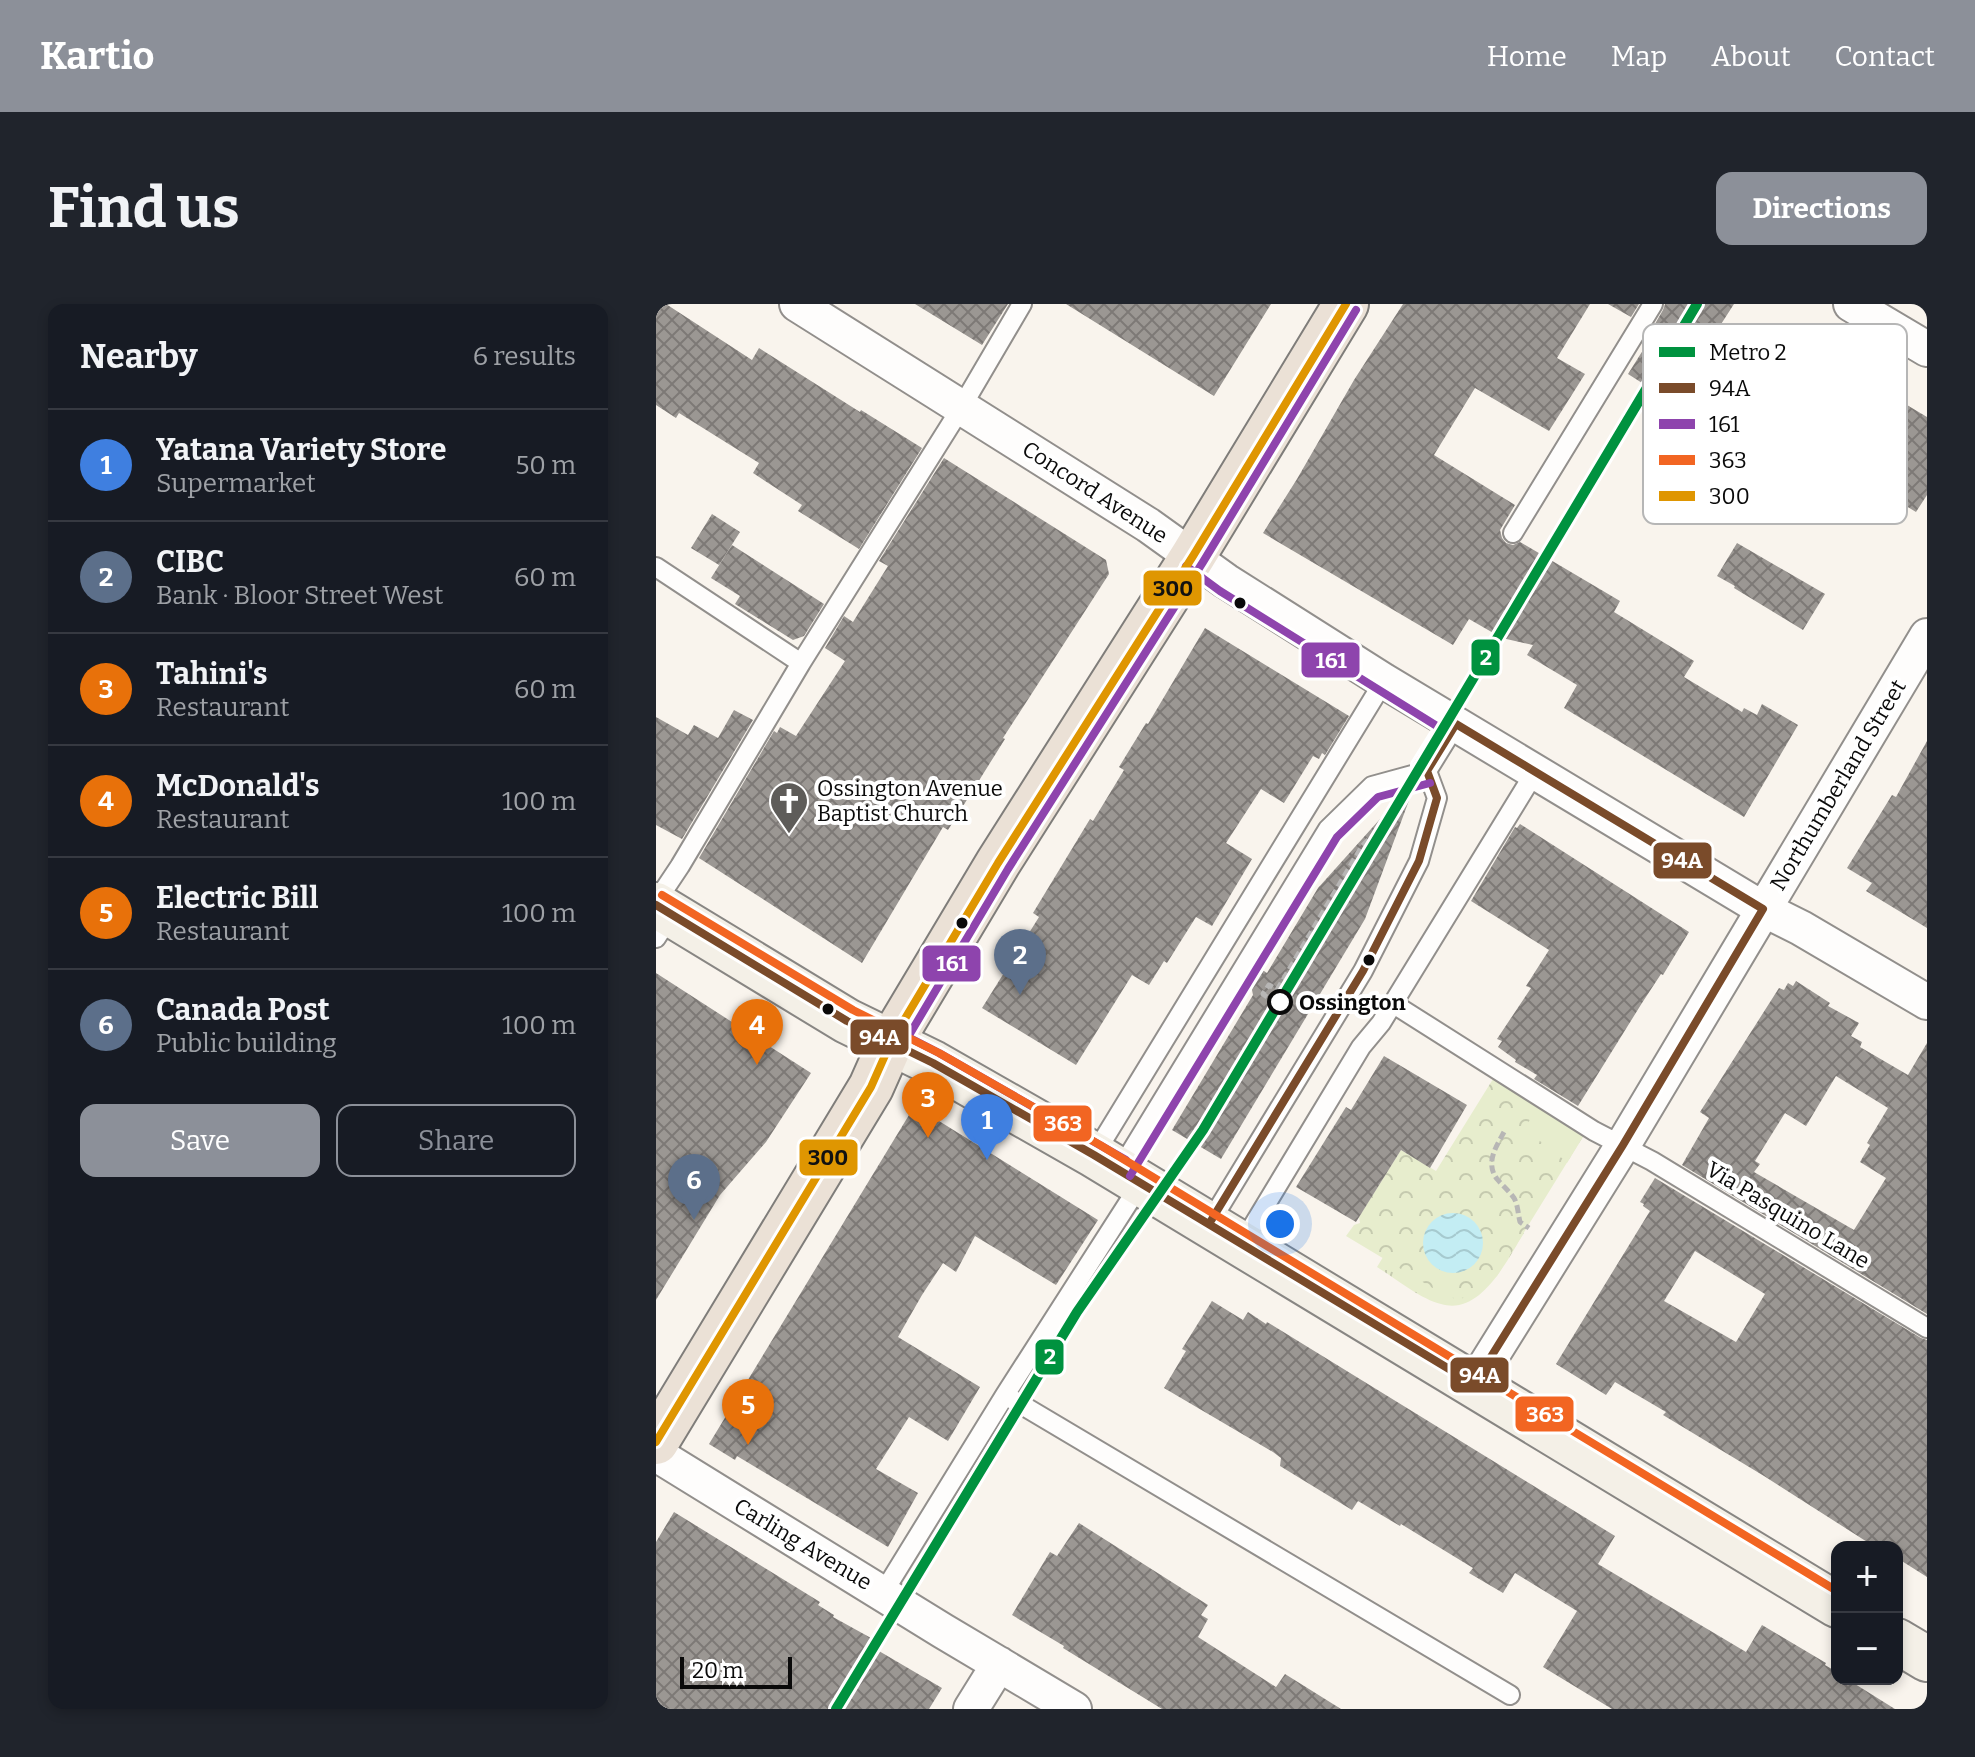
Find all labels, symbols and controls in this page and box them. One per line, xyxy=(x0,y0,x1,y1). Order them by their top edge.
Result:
text: Kartio xyxy=(40,33,154,79)
text: Home xyxy=(1487,40,1567,73)
text: Map xyxy=(1611,40,1667,73)
text: About xyxy=(1711,40,1791,73)
text: Contact xyxy=(1835,40,1935,73)
button: Directions xyxy=(1716,172,1927,245)
text: Find us xyxy=(48,175,240,242)
legend xyxy=(1643,324,1907,524)
text: Nearby xyxy=(80,336,198,377)
text: Metro 2 xyxy=(1709,339,1786,366)
text: 6 results xyxy=(473,341,576,372)
text: 94A xyxy=(1709,375,1751,402)
text: 161 xyxy=(1709,411,1740,438)
text: Yatana Variety Store xyxy=(156,432,446,468)
street label: Concord Avenue xyxy=(1017,435,1173,549)
text: 363 xyxy=(1709,447,1747,474)
text: 1 xyxy=(100,450,112,481)
text: 50 m xyxy=(515,450,576,481)
text: Supermarket xyxy=(156,468,316,499)
text: 300 xyxy=(1709,483,1750,510)
text: CIBC xyxy=(156,544,224,580)
text: 2 xyxy=(99,562,113,593)
text: 60 m xyxy=(514,562,576,593)
line badge: 300 xyxy=(1142,569,1203,607)
text: 300 xyxy=(1153,575,1193,602)
text: Bank · Bloor Street West xyxy=(156,580,443,611)
unlabelled marker xyxy=(1232,595,1248,611)
line badge: 2 xyxy=(1470,638,1501,677)
line badge: 161 xyxy=(1300,641,1361,679)
text: 2 xyxy=(1480,644,1492,671)
text: 161 xyxy=(1315,647,1347,674)
text: Tahini's xyxy=(156,656,268,692)
text: 3 xyxy=(99,674,113,705)
text: 60 m xyxy=(514,674,576,705)
street label: Northumberland Street xyxy=(1764,675,1912,895)
text: Restaurant xyxy=(156,692,289,723)
text: McDonald's xyxy=(156,768,320,804)
place label: Ossington Avenue Baptist Church xyxy=(817,775,1003,827)
church icon: Ossington Avenue Baptist Church xyxy=(768,780,810,835)
text: 4 xyxy=(98,786,114,817)
text: 100 m xyxy=(502,786,576,817)
text: Restaurant xyxy=(156,804,289,835)
line badge: 94A xyxy=(1652,841,1713,880)
text: 94A xyxy=(1661,847,1703,874)
text: Electric Bill xyxy=(156,880,318,916)
text: 5 xyxy=(99,898,113,929)
text: 100 m xyxy=(502,898,576,929)
unlabelled marker xyxy=(954,915,970,931)
text: Restaurant xyxy=(156,916,289,947)
pin: 2 xyxy=(994,929,1046,995)
line badge: 161 xyxy=(921,944,982,983)
text: 161 xyxy=(936,950,968,977)
unlabelled marker xyxy=(1361,952,1377,968)
place label: Ossington xyxy=(1299,989,1406,1016)
marker: Ossington xyxy=(1268,990,1292,1014)
text: Canada Post xyxy=(156,992,330,1028)
pin: 4 xyxy=(731,999,783,1065)
unlabelled marker xyxy=(820,1001,836,1017)
text: 6 xyxy=(98,1010,114,1041)
text: 100 m xyxy=(502,1010,576,1041)
line badge: 94A xyxy=(849,1018,910,1056)
text: 94A xyxy=(859,1024,901,1051)
text: Public building xyxy=(156,1028,337,1059)
pin: 3 xyxy=(902,1072,954,1138)
pin: 1 xyxy=(961,1094,1013,1160)
button: Save xyxy=(80,1104,320,1177)
button: Share xyxy=(336,1104,576,1177)
line badge: 363 xyxy=(1032,1104,1093,1143)
text: 363 xyxy=(1044,1110,1082,1137)
line badge: 300 xyxy=(798,1138,859,1177)
text: 300 xyxy=(808,1144,848,1171)
pin: 6 xyxy=(668,1154,720,1220)
street label: Via Pasquino Lane xyxy=(1701,1156,1875,1274)
your location xyxy=(1260,1204,1300,1244)
line badge: 2 xyxy=(1034,1338,1065,1376)
text: 2 xyxy=(1044,1343,1056,1370)
line badge: 94A xyxy=(1449,1356,1510,1394)
text: 94A xyxy=(1459,1362,1501,1389)
pin: 5 xyxy=(722,1379,774,1445)
line badge: 363 xyxy=(1514,1395,1575,1433)
text: 363 xyxy=(1526,1401,1564,1428)
street label: Carling Avenue xyxy=(729,1492,877,1596)
map controls xyxy=(1831,1541,1903,1685)
button: + xyxy=(1831,1541,1903,1613)
button: − xyxy=(1831,1613,1903,1685)
scale bar xyxy=(680,1653,792,1689)
text: 20 m xyxy=(692,1657,743,1684)

